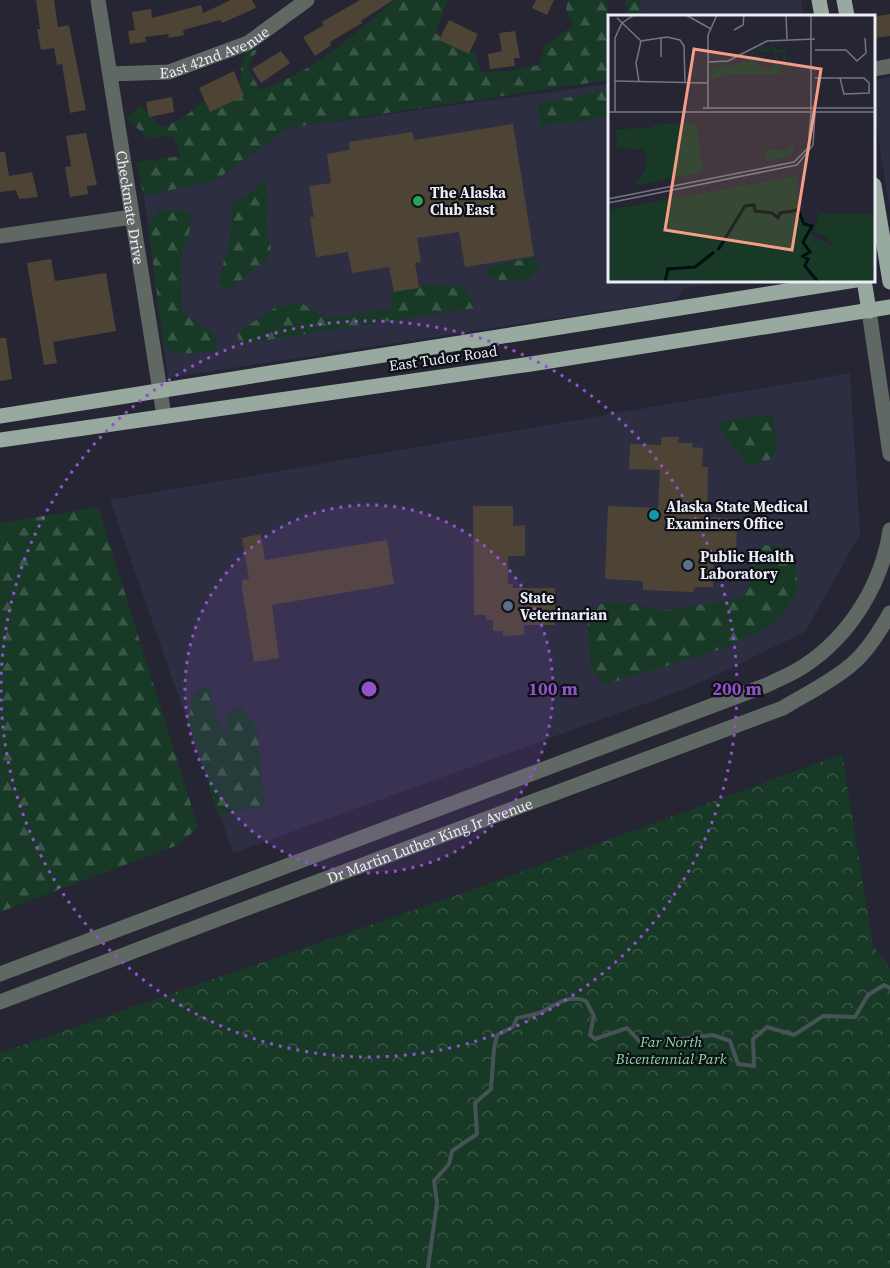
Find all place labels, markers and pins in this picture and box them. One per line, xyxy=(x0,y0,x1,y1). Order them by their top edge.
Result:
place label: The Alaska Club East xyxy=(430,182,507,220)
marker: The Alaska Club East xyxy=(411,194,425,208)
place label: Alaska State Medical Examiners Office xyxy=(666,496,808,534)
marker: Alaska State Medical Examiners Office xyxy=(647,508,661,522)
place label: Public Health Laboratory xyxy=(700,546,794,584)
marker: Public Health Laboratory xyxy=(681,558,695,572)
place label: State Veterinarian xyxy=(520,587,607,625)
marker: State Veterinarian xyxy=(501,599,515,613)
centre of rings xyxy=(359,679,379,699)

